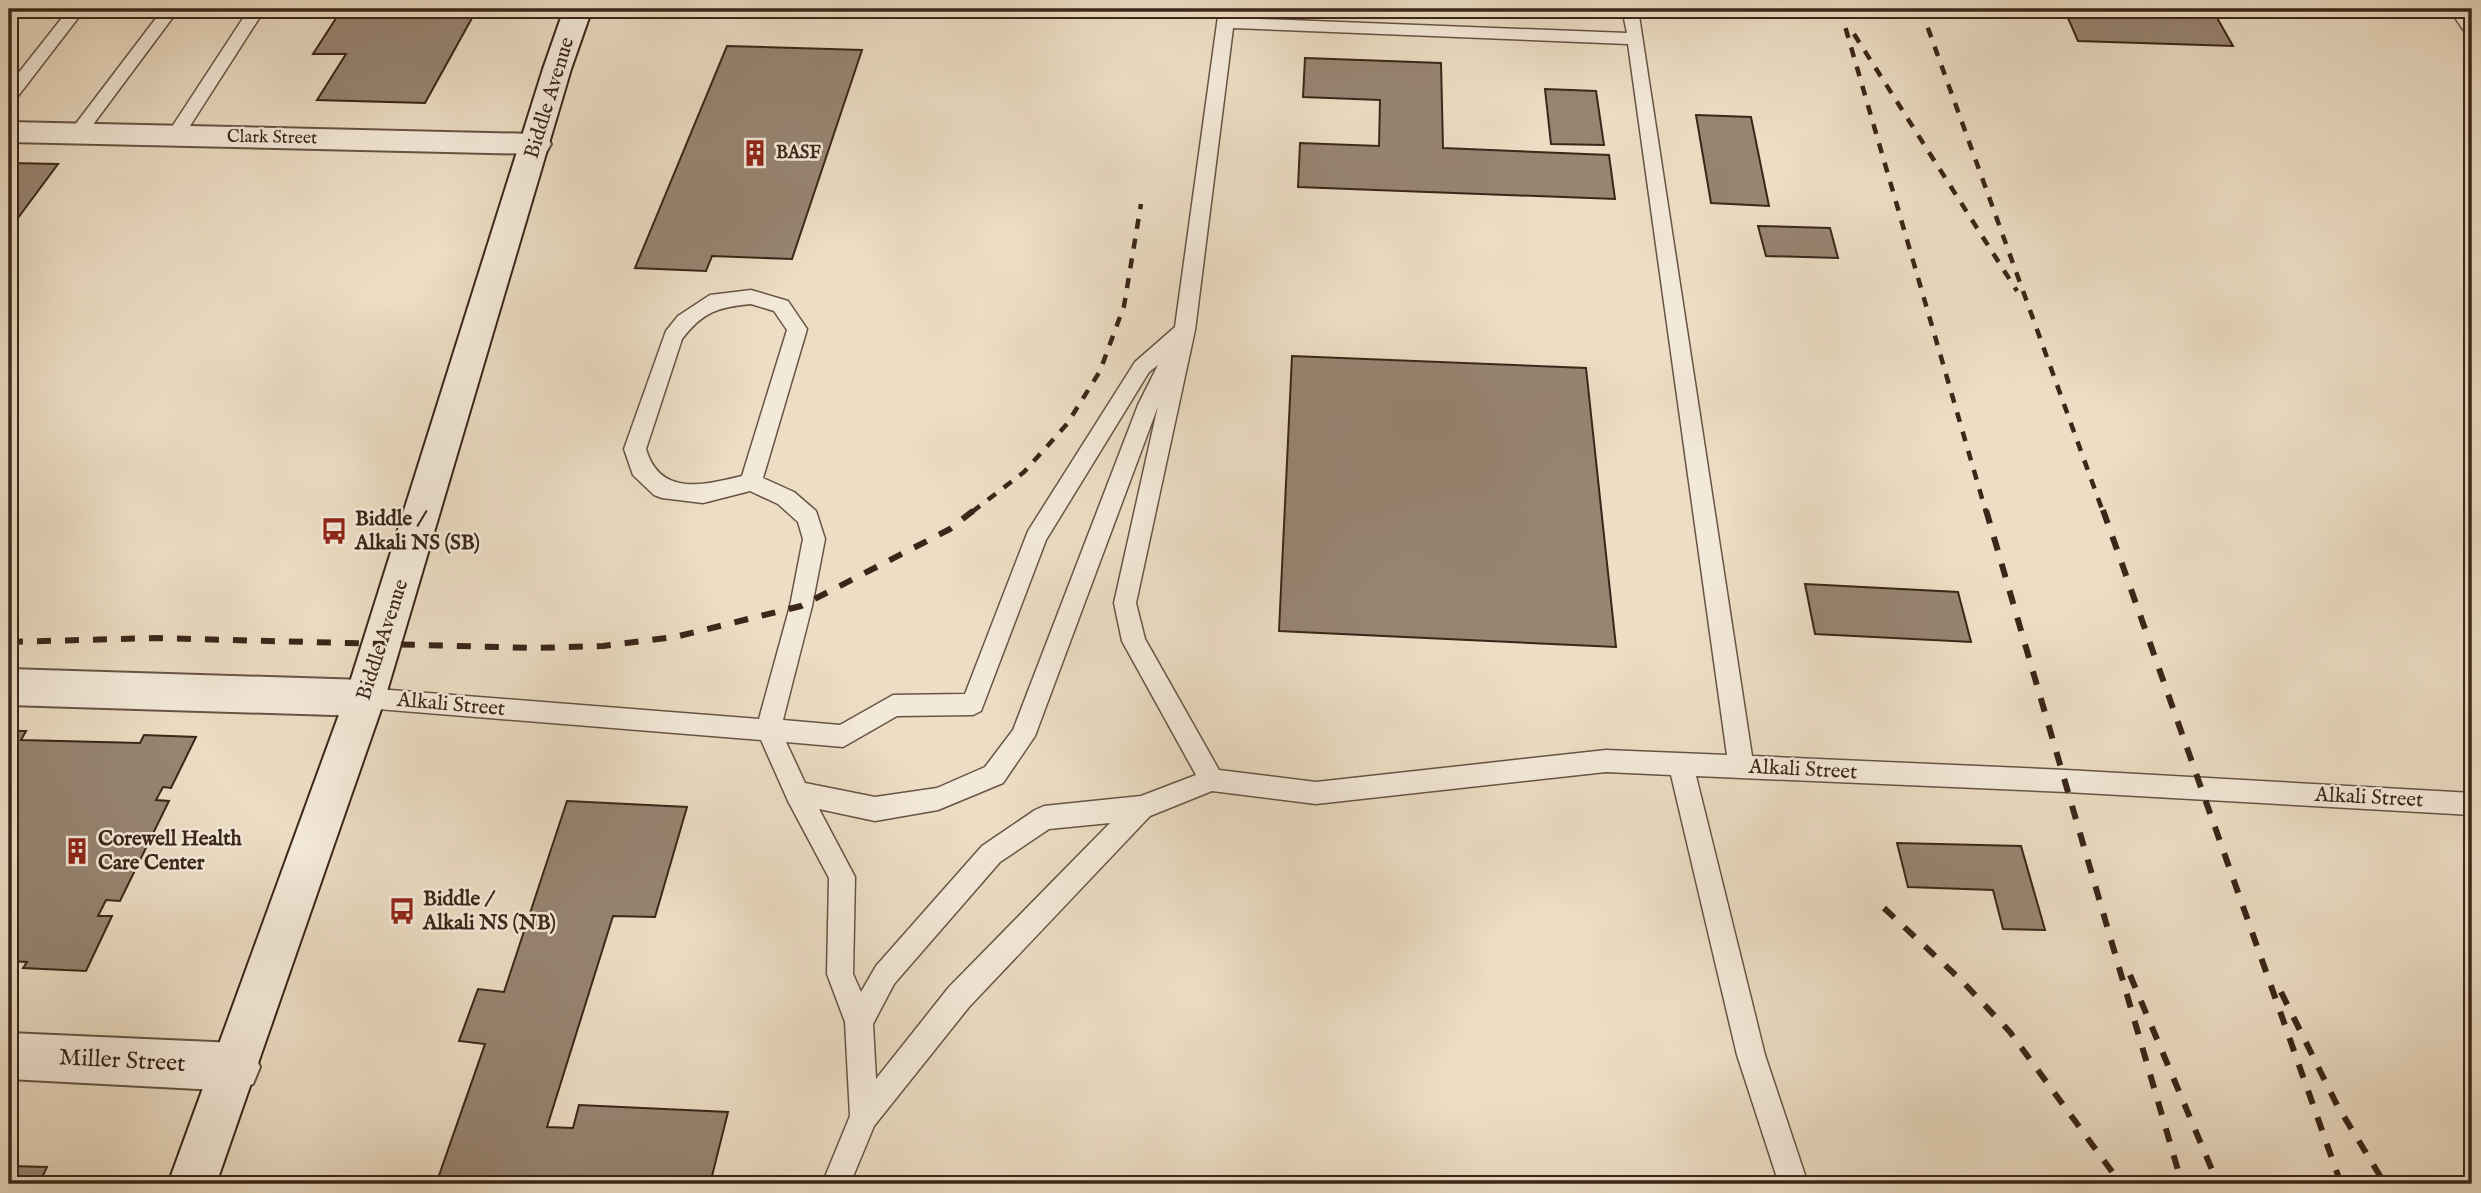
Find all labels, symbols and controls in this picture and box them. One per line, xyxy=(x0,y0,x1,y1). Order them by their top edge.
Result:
street label: Biddle Avenue xyxy=(519,34,581,162)
street label: Clark Street xyxy=(227,126,317,150)
building icon: BASF xyxy=(740,138,770,168)
place label: BASF xyxy=(776,142,821,165)
place label: Biddle / Alkali NS (SB) xyxy=(354,506,480,557)
bus stop icon: Biddle / Alkali NS (SB) xyxy=(319,516,349,546)
street label: Biddle Avenue xyxy=(351,576,415,704)
street label: Alkali Street xyxy=(395,687,506,723)
street label: Alkali Street xyxy=(1747,754,1858,786)
street label: Alkali Street xyxy=(2313,782,2424,814)
place label: Corewell Health Care Center xyxy=(98,826,242,877)
building icon: Corewell Health Care Center xyxy=(62,836,92,866)
place label: Biddle / Alkali NS (NB) xyxy=(422,886,556,937)
bus stop icon: Biddle / Alkali NS (NB) xyxy=(387,896,417,926)
street label: Miller Street xyxy=(58,1042,186,1080)

